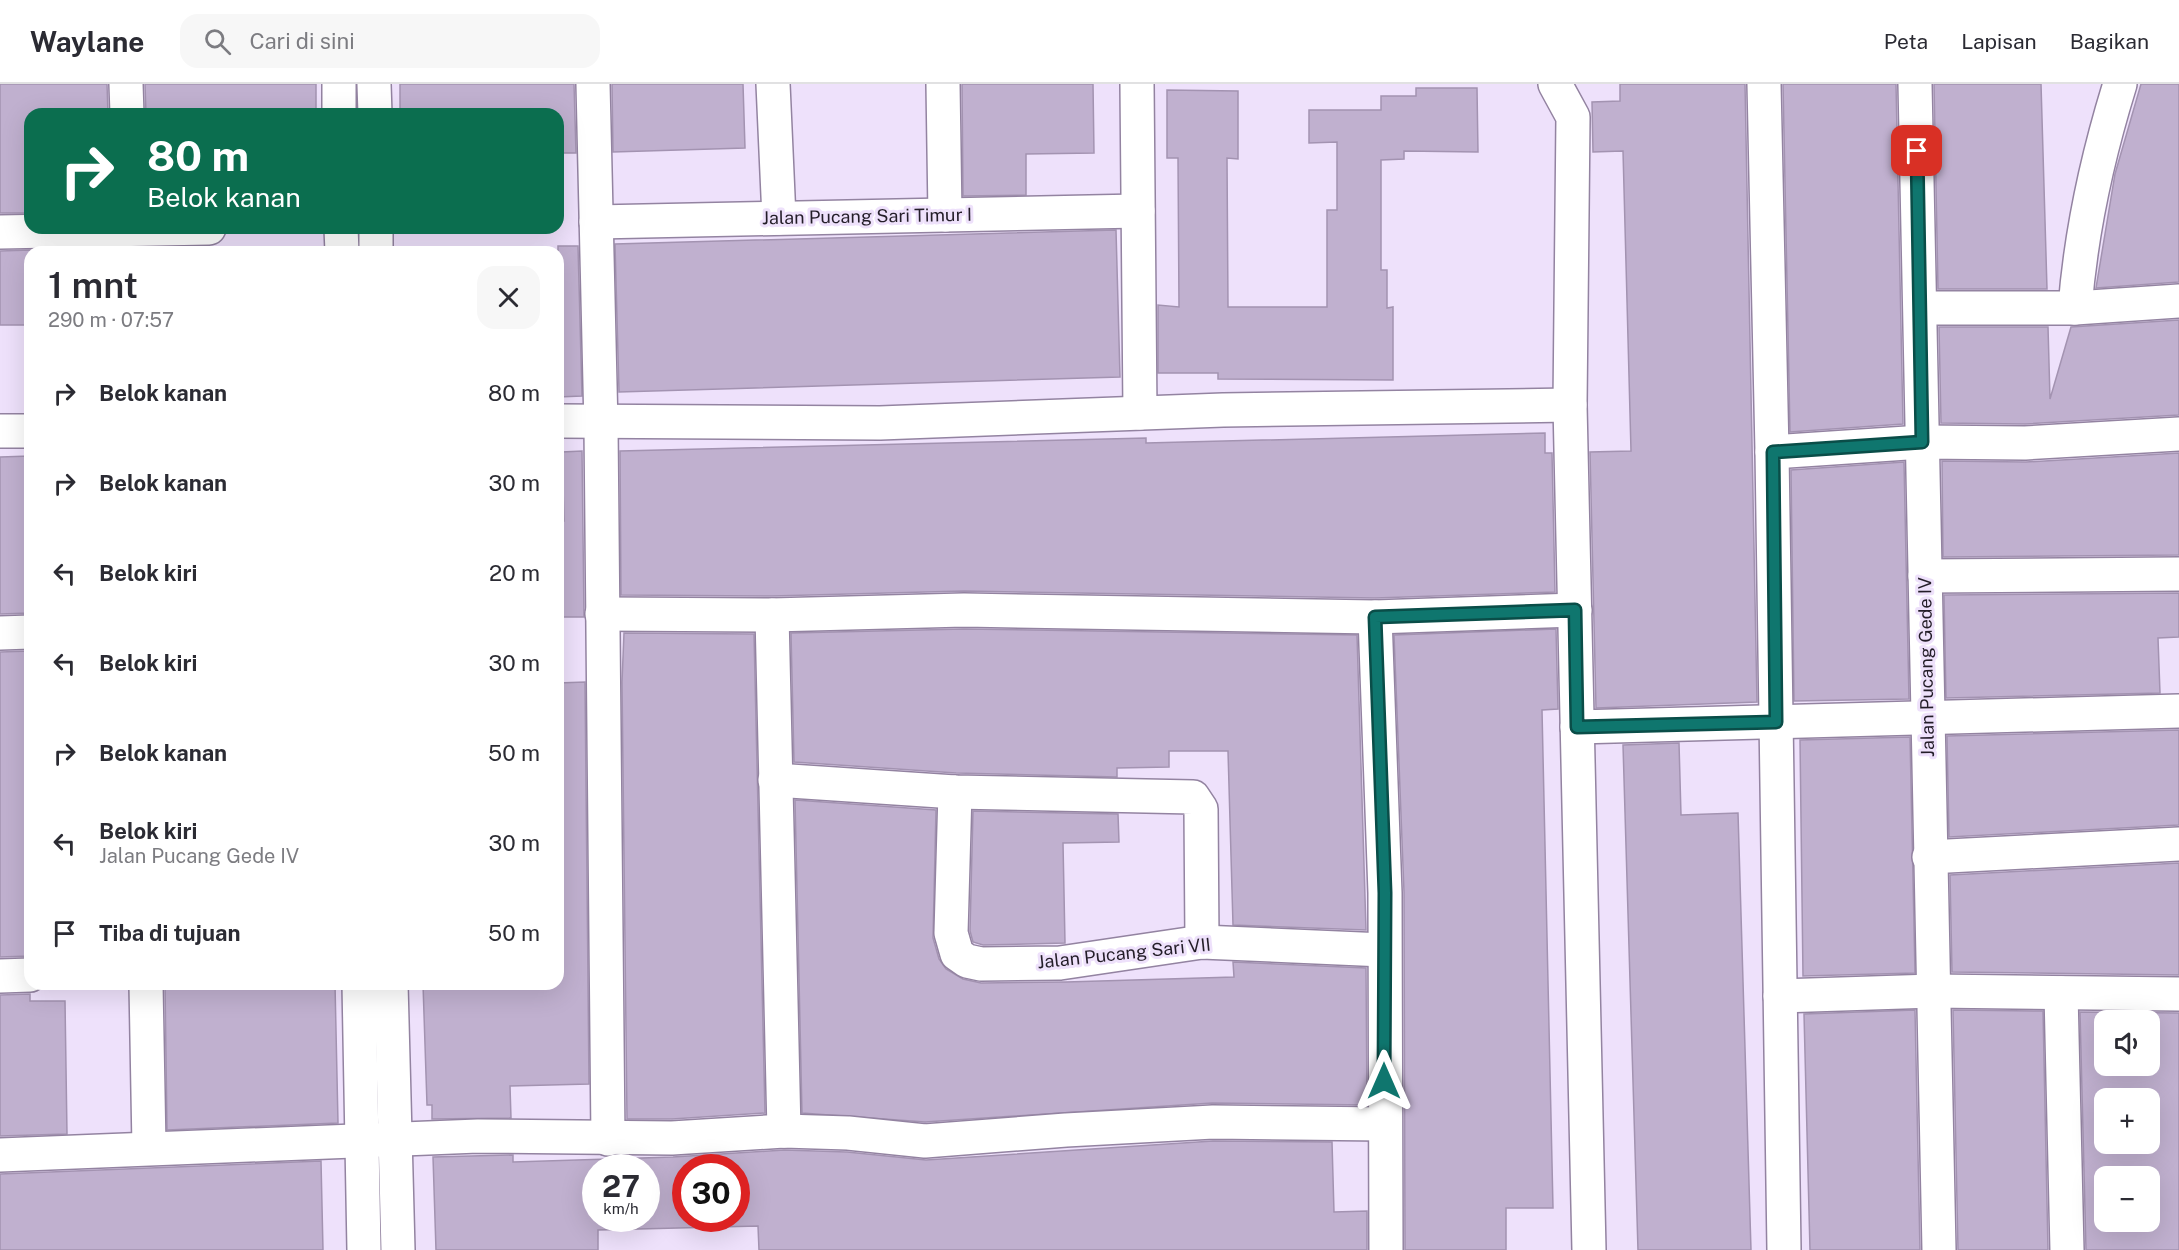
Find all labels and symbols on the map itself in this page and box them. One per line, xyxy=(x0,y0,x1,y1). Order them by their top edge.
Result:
pin xyxy=(1891,125,1942,176)
street label: Jalan Pucang Sari Timur I xyxy=(762,204,972,228)
street label: Jalan Pucang Gede IV xyxy=(1914,577,1938,757)
street label: Jalan Pucang Sari VII xyxy=(1036,933,1212,973)
position arrow xyxy=(1352,1049,1416,1113)
speed limit sign: 30 xyxy=(672,1154,750,1232)

